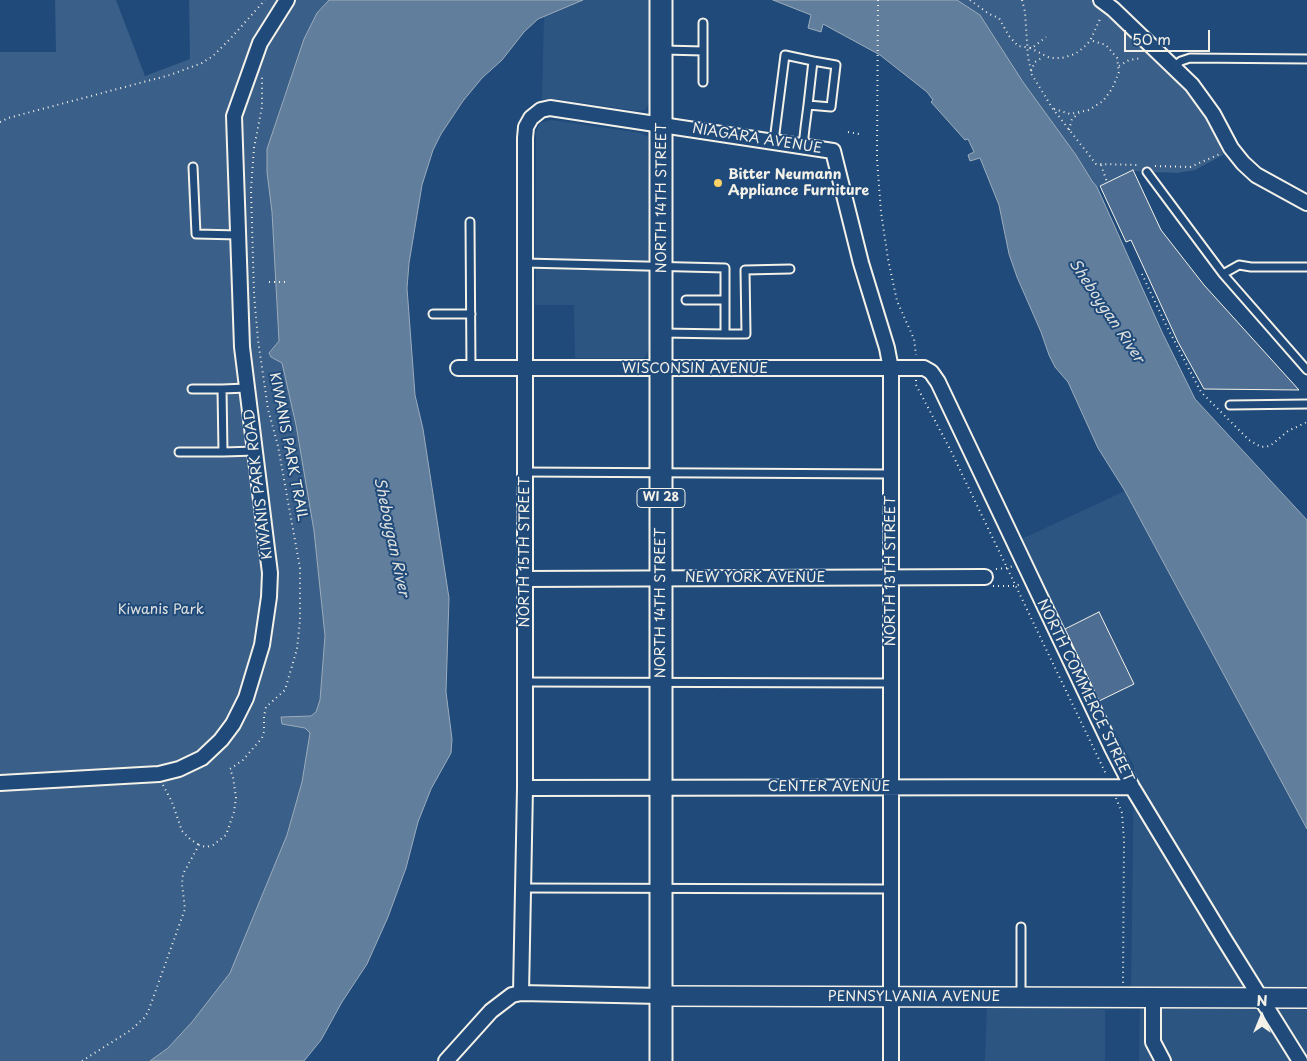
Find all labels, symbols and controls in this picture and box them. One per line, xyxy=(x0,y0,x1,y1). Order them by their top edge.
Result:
scale bar xyxy=(1127,20,1213,52)
text: 50 m xyxy=(1132,27,1171,50)
street label: NIAGARA AVENUE xyxy=(691,120,823,158)
street label: NORTH 14TH STREET xyxy=(654,123,670,273)
place label: Bitter Neumann Appliance Furniture xyxy=(728,167,869,200)
marker: Bitter Neumann Appliance Furniture xyxy=(712,177,724,189)
water label: Sheboygan River xyxy=(1065,256,1147,366)
street label: WISCONSIN AVENUE xyxy=(622,361,768,377)
street label: KIWANIS PARK TRAIL xyxy=(265,371,311,523)
street label: KIWANIS PARK ROAD xyxy=(241,408,277,560)
water label: Sheboygan River xyxy=(370,476,412,598)
street label: NORTH 15TH STREET xyxy=(517,476,533,628)
road number: WI 28 xyxy=(637,488,685,508)
street label: NORTH 13TH STREET xyxy=(883,496,899,646)
street label: NORTH 14TH STREET xyxy=(653,528,669,678)
street label: NEW YORK AVENUE xyxy=(685,570,825,586)
street label: NORTH COMMERCE STREET xyxy=(1033,597,1137,785)
park label: Kiwanis Park xyxy=(118,602,204,618)
street label: CENTER AVENUE xyxy=(768,779,890,795)
street label: PENNSYLVANIA AVENUE xyxy=(828,989,1000,1005)
text: N xyxy=(1256,990,1268,1011)
north arrow xyxy=(1237,991,1287,1041)

